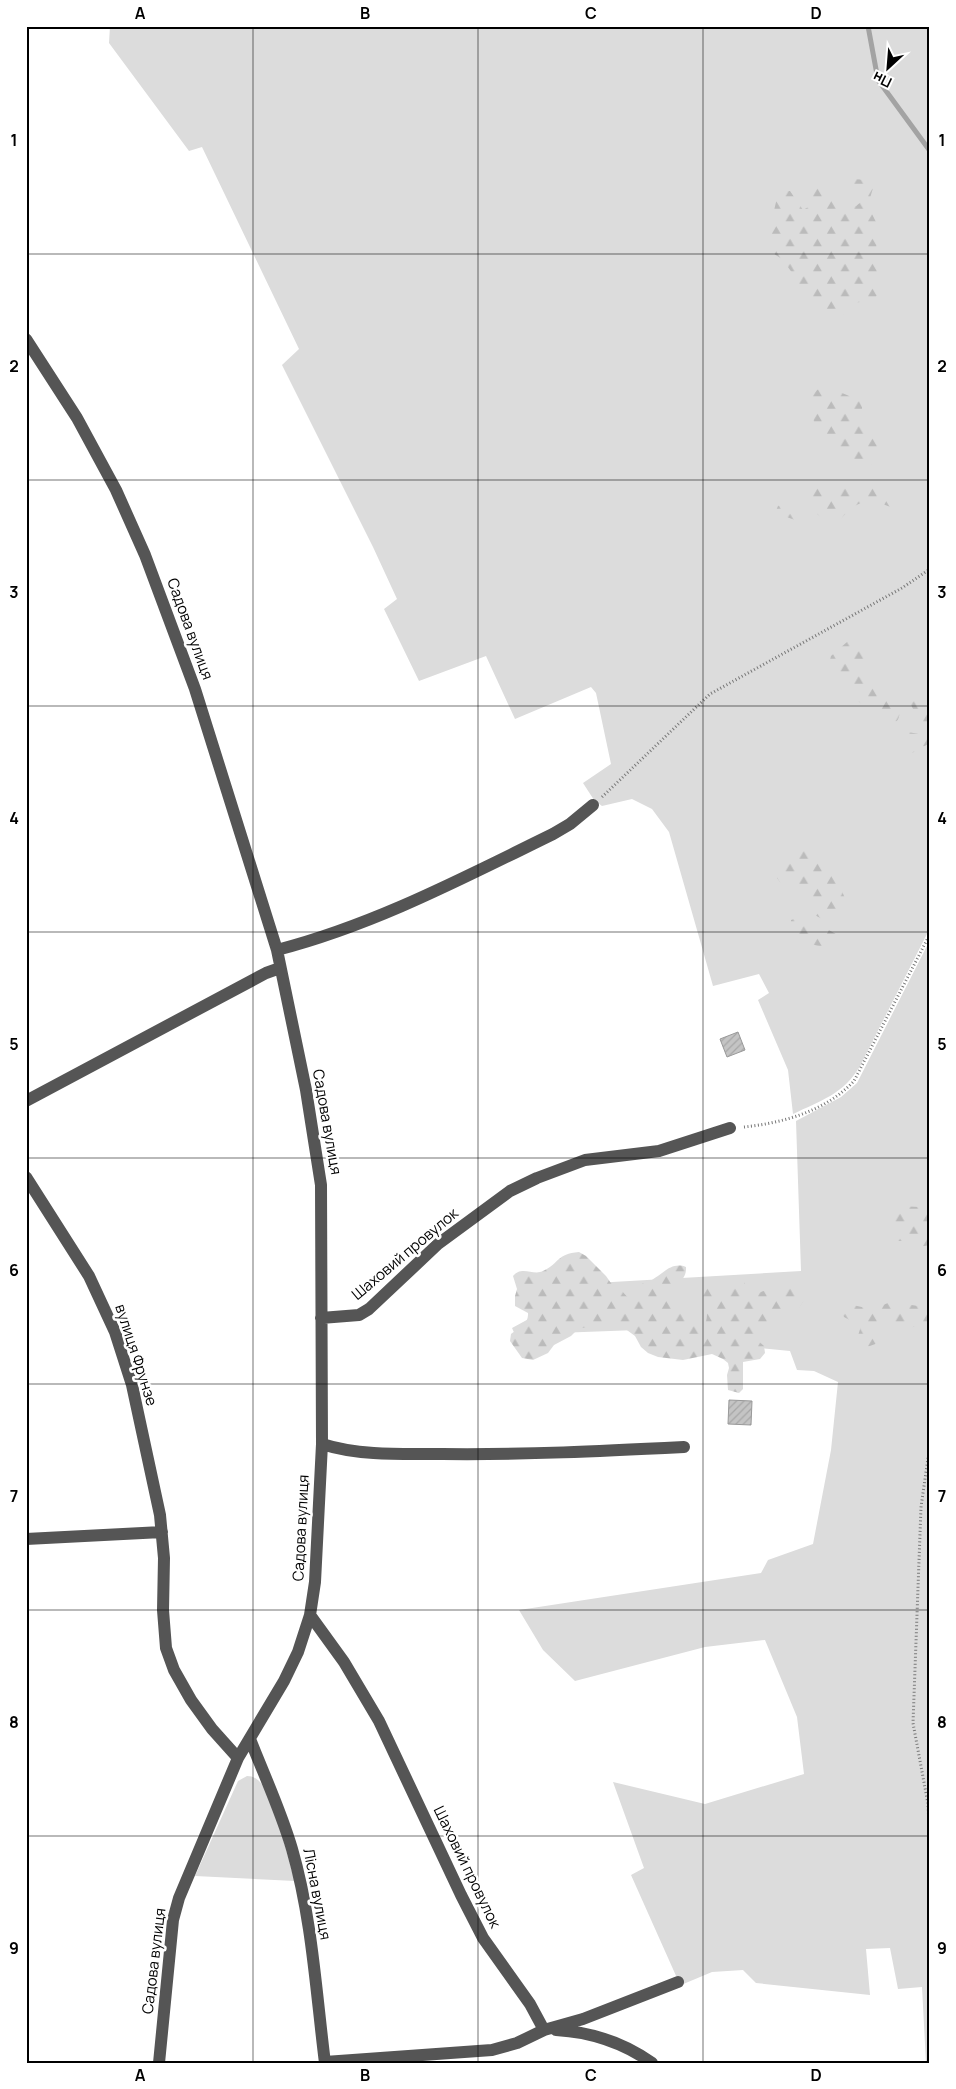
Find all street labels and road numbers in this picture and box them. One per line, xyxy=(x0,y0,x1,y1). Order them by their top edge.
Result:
street label: Садова вулиця xyxy=(162,575,219,683)
street label: Садова вулиця xyxy=(308,1068,347,1176)
street label: Шаховий провулок xyxy=(347,1202,463,1305)
street label: вулиця Фрунзе xyxy=(110,1301,163,1409)
street label: Садова вулиця xyxy=(287,1474,314,1582)
street label: Шаховий провулок xyxy=(429,1802,506,1932)
street label: Лісна вулиця xyxy=(298,1846,337,1941)
street label: Садова вулиця xyxy=(137,1907,170,2015)

